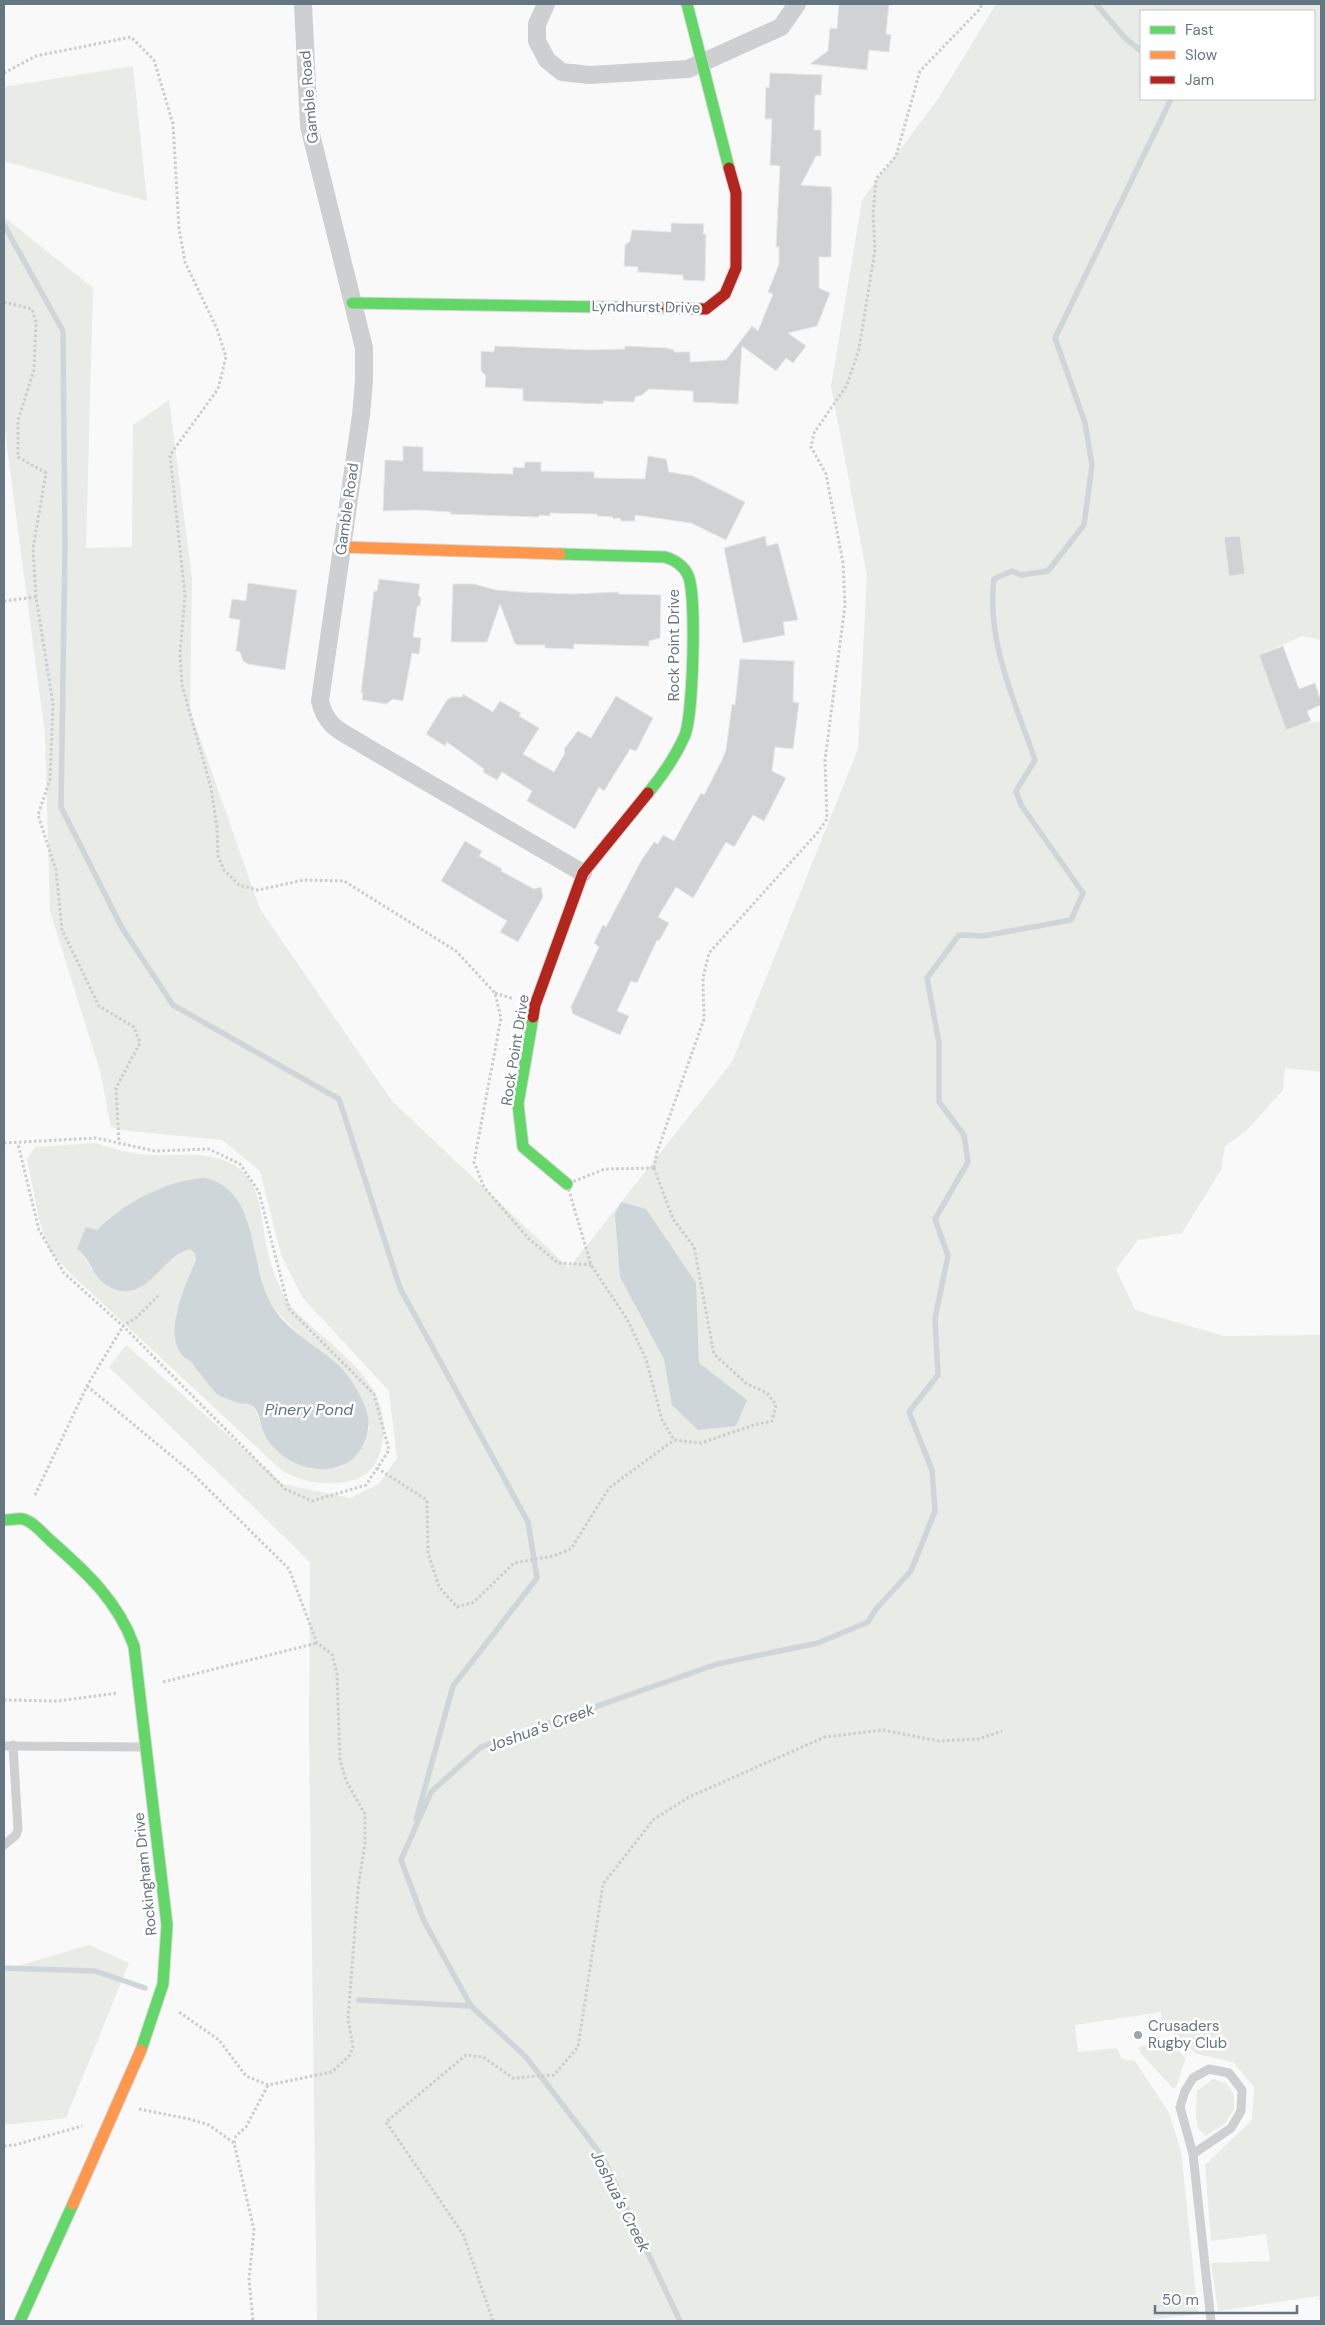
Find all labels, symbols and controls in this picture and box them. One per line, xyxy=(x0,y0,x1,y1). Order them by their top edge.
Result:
legend xyxy=(1140,10,1315,100)
text: Fast xyxy=(1185,20,1214,40)
text: Slow xyxy=(1185,45,1218,65)
street label: Gamble Road xyxy=(295,50,323,144)
text: Jam xyxy=(1185,70,1214,90)
street label: Lyndhurst Drive xyxy=(591,296,701,318)
street label: Gamble Road xyxy=(331,462,363,556)
street label: Rock Point Drive xyxy=(664,589,684,701)
street label: Rock Point Drive xyxy=(496,993,534,1107)
water label: Pinery Pond xyxy=(265,1399,354,1420)
water label: Joshua's Creek xyxy=(485,1698,598,1756)
street label: Rockingham Drive xyxy=(129,1811,161,1937)
place label: Crusaders Rugby Club xyxy=(1148,2016,1227,2053)
marker: Crusaders Rugby Club xyxy=(1132,2029,1144,2041)
water label: Joshua's Creek xyxy=(586,2147,656,2256)
scale bar xyxy=(1155,2282,1298,2314)
text: 50 m xyxy=(1162,2290,1199,2310)

